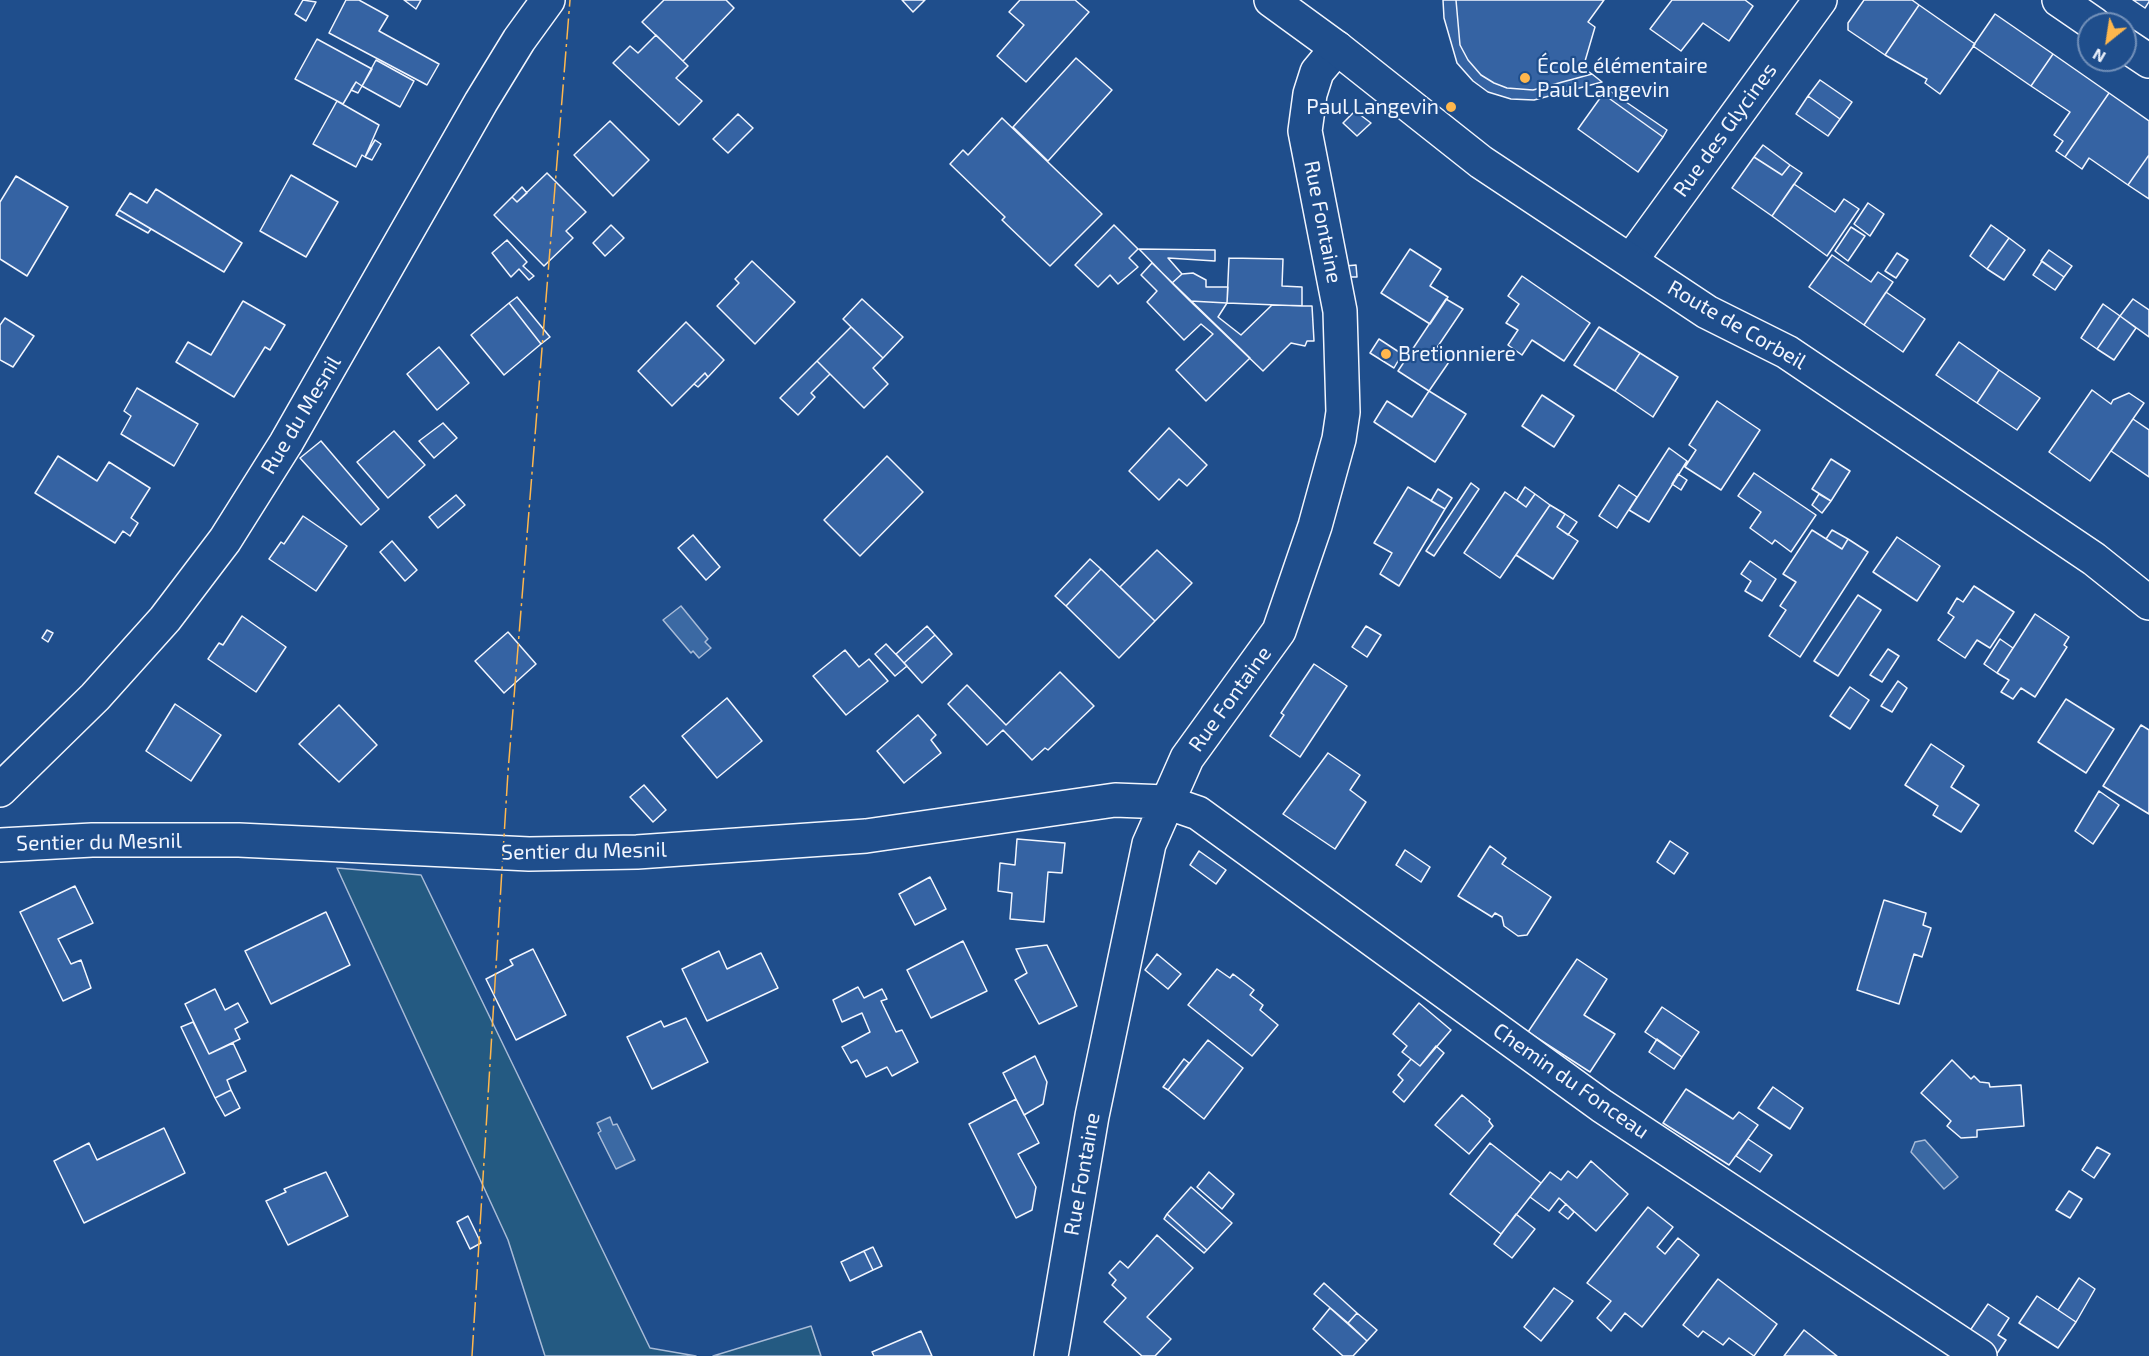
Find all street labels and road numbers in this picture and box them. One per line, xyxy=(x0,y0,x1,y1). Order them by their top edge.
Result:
street label: Rue des Glycines xyxy=(1668,58,1782,202)
street label: Rue Fontaine xyxy=(1299,159,1347,285)
street label: Route de Corbeil xyxy=(1663,275,1811,375)
street label: Rue du Mesnil xyxy=(256,351,346,479)
street label: Rue Fontaine xyxy=(1183,641,1277,757)
street label: Sentier du Mesnil xyxy=(16,828,182,856)
street label: Sentier du Mesnil xyxy=(501,837,667,865)
street label: Chemin du Fonceau xyxy=(1488,1018,1654,1144)
street label: Rue Fontaine xyxy=(1059,1111,1105,1237)

